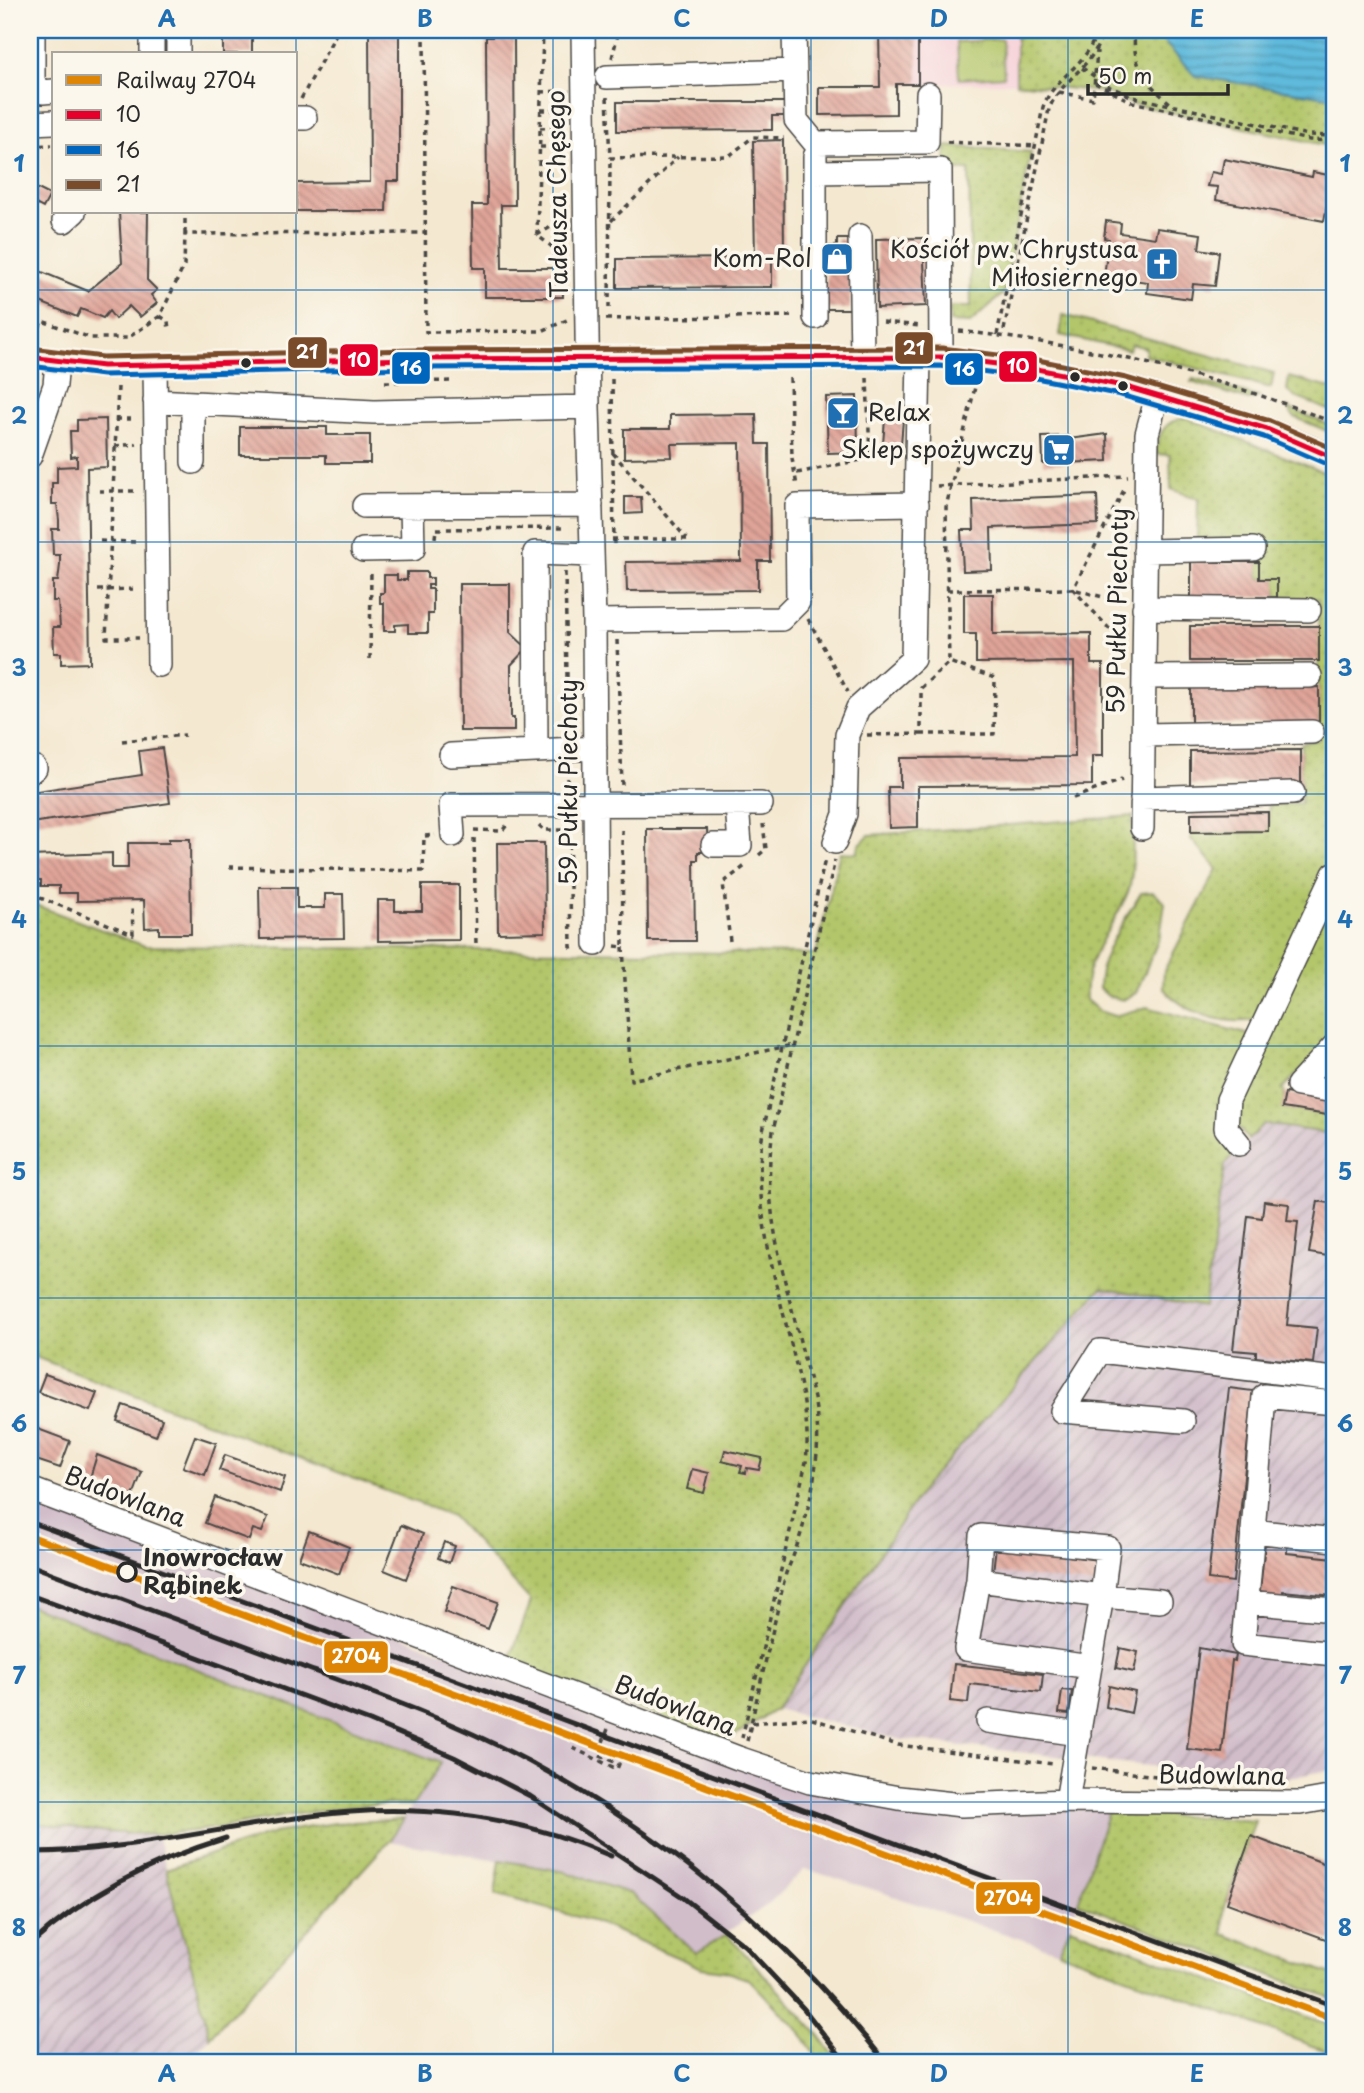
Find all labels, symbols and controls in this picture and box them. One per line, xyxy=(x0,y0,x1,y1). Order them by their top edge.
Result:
text: A xyxy=(158,0,176,35)
text: B xyxy=(417,0,433,35)
text: C xyxy=(673,0,691,35)
text: D xyxy=(930,0,948,35)
text: E xyxy=(1190,0,1204,35)
legend xyxy=(52,52,298,214)
scale bar xyxy=(1088,52,1228,96)
text: 50 m xyxy=(1098,59,1152,91)
text: Railway 2704 xyxy=(116,63,257,95)
street label: Tadeusza Chęsego xyxy=(536,90,576,298)
text: 10 xyxy=(116,97,141,129)
text: 16 xyxy=(116,133,140,165)
text: 1 xyxy=(14,145,25,180)
text: 1 xyxy=(1340,145,1351,180)
text: 21 xyxy=(116,167,140,199)
place label: Kościół pw. Chrystusa Miłosiernego xyxy=(890,230,1138,294)
place label: Kom-Rol xyxy=(712,239,812,275)
shop icon: Kom-Rol xyxy=(818,240,856,278)
church icon: Kościół pw. Chrystusa Miłosiernego xyxy=(1143,245,1181,283)
line badge: 21 xyxy=(894,331,934,365)
text: 21 xyxy=(903,333,925,361)
line badge: 21 xyxy=(287,336,328,369)
text: 21 xyxy=(296,337,318,365)
line badge: 10 xyxy=(339,343,379,377)
text: 10 xyxy=(347,345,371,373)
line badge: 10 xyxy=(998,350,1038,383)
line badge: 16 xyxy=(391,351,431,385)
text: 10 xyxy=(1006,351,1030,379)
line badge: 16 xyxy=(944,352,984,386)
text: 16 xyxy=(400,353,422,381)
text: 16 xyxy=(953,354,975,382)
unlabelled marker xyxy=(239,356,253,370)
unlabelled marker xyxy=(1068,370,1082,384)
unlabelled marker xyxy=(1116,379,1130,393)
place label: Relax xyxy=(868,393,930,429)
bar icon: Relax xyxy=(824,394,862,432)
text: 2 xyxy=(11,397,27,432)
text: 2 xyxy=(1337,397,1353,432)
place label: Sklep spożywczy xyxy=(841,430,1034,466)
supermarket icon: Sklep spożywczy xyxy=(1040,431,1078,469)
street label: 59 Pułku Piechoty xyxy=(1096,508,1136,714)
text: 3 xyxy=(11,649,27,684)
text: 3 xyxy=(1337,649,1353,684)
street label: 59 Pułku Piechoty xyxy=(549,679,585,885)
text: 4 xyxy=(11,901,27,936)
text: 4 xyxy=(1337,901,1353,936)
text: 5 xyxy=(12,1153,26,1188)
text: 5 xyxy=(1338,1153,1352,1188)
text: 6 xyxy=(11,1405,27,1440)
text: 6 xyxy=(1337,1405,1353,1440)
street label: Budowlana xyxy=(60,1456,192,1535)
place label: Inowrocław Rąbinek xyxy=(143,1538,283,1602)
marker: Inowrocław Rąbinek xyxy=(117,1562,137,1582)
line badge: 2704 xyxy=(323,1640,389,1674)
text: 2704 xyxy=(331,1641,381,1669)
text: 7 xyxy=(12,1657,26,1692)
text: 7 xyxy=(1338,1657,1352,1692)
street label: Budowlana xyxy=(610,1665,742,1744)
street label: Budowlana xyxy=(1158,1755,1286,1793)
line badge: 2704 xyxy=(975,1881,1041,1915)
text: 2704 xyxy=(983,1883,1033,1911)
text: 8 xyxy=(12,1909,26,1944)
text: 8 xyxy=(1338,1909,1352,1944)
text: A xyxy=(158,2055,176,2090)
text: B xyxy=(417,2055,433,2090)
text: C xyxy=(673,2055,691,2090)
text: D xyxy=(930,2055,948,2090)
text: E xyxy=(1190,2055,1204,2090)

